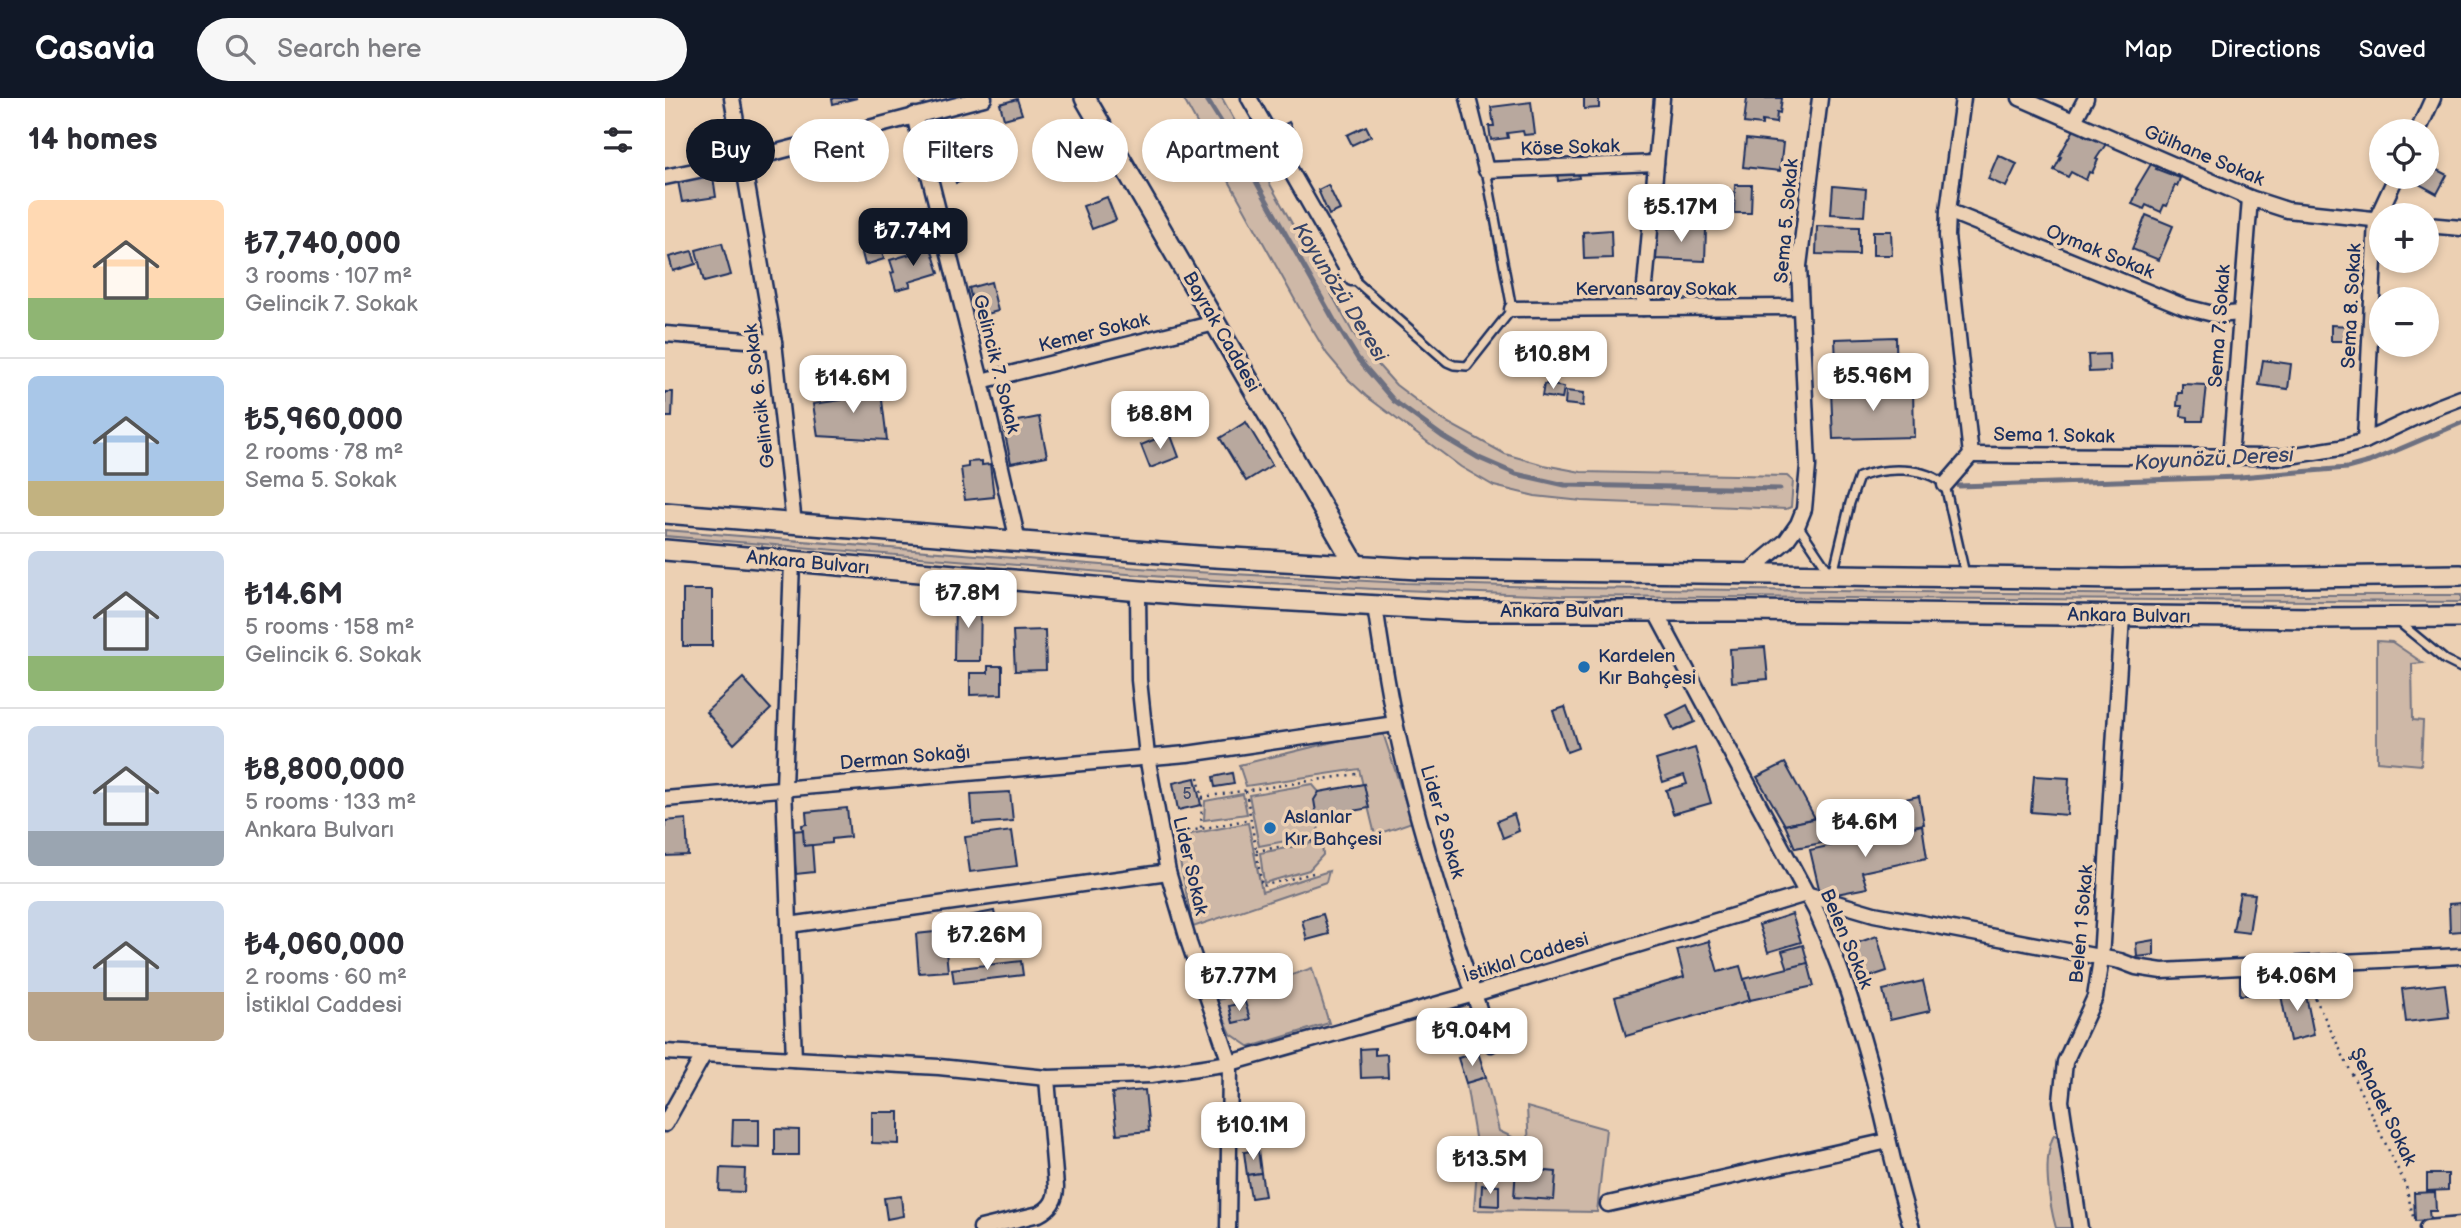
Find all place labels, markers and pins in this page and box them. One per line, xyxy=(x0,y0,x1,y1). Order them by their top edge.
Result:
pin: ₺5.17M xyxy=(1624,184,1738,244)
pin: ₺7.74M xyxy=(856,208,970,268)
pin: ₺10.8M xyxy=(1496,331,1610,391)
pin: ₺5.96M xyxy=(1816,354,1930,413)
pin: ₺14.6M xyxy=(796,356,910,415)
pin: ₺8.8M xyxy=(1111,392,1209,451)
pin: ₺7.8M xyxy=(919,570,1017,630)
place label: Kardelen Kır Bahçesi xyxy=(1598,645,1696,690)
marker: Kardelen Kır Bahçesi xyxy=(1576,659,1592,675)
pin: ₺4.6M xyxy=(1816,800,1914,859)
place label: Aslanlar Kır Bahçesi xyxy=(1284,806,1382,851)
marker: Aslanlar Kır Bahçesi xyxy=(1262,820,1278,836)
pin: ₺7.26M xyxy=(930,912,1044,972)
pin: ₺7.77M xyxy=(1182,954,1296,1013)
pin: ₺4.06M xyxy=(2240,954,2354,1013)
pin: ₺9.04M xyxy=(1415,1009,1529,1068)
pin: ₺10.1M xyxy=(1196,1102,1310,1162)
pin: ₺13.5M xyxy=(1433,1136,1547,1196)

